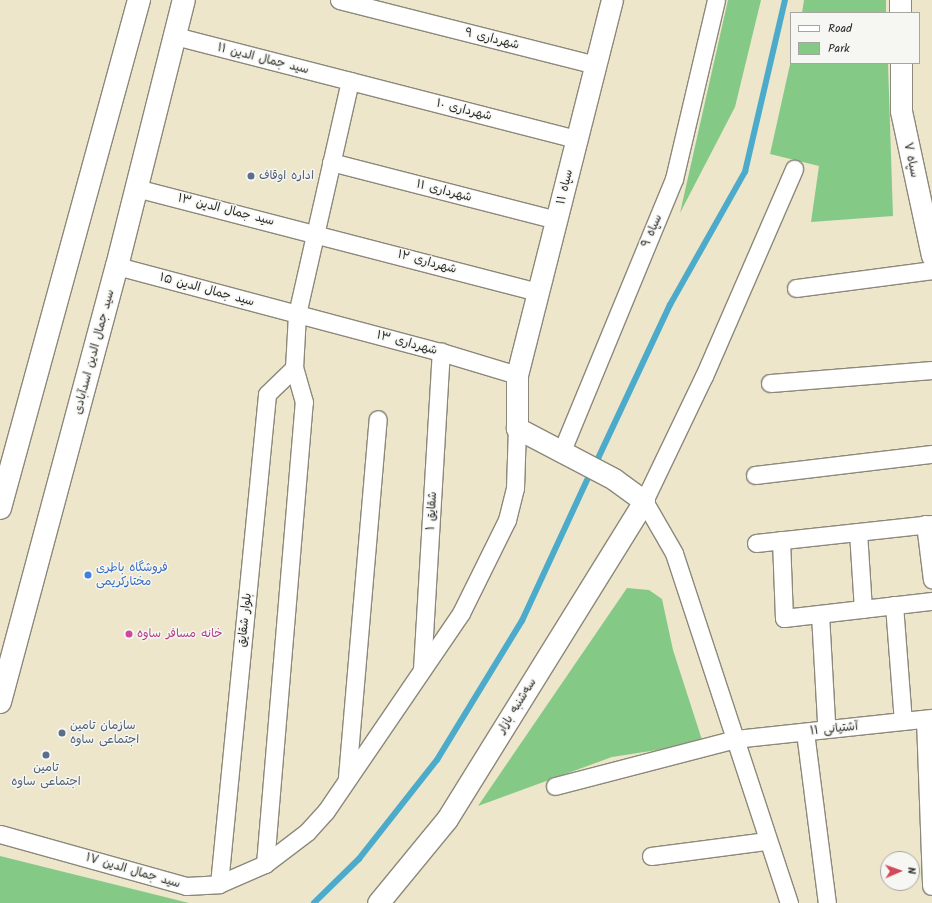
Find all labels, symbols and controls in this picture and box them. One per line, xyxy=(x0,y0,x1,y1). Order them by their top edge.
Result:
legend xyxy=(790,12,920,64)
text: Road xyxy=(828,19,852,38)
street label: شهرداری ۹ xyxy=(463,25,521,53)
text: Park xyxy=(828,39,850,58)
street label: سید جمال الدین ۱۱ xyxy=(216,41,310,77)
street label: شهرداری ۱۰ xyxy=(435,96,493,124)
street label: سپاه ۷ xyxy=(900,141,922,179)
street label: سپاه ۱۱ xyxy=(554,168,576,206)
place label: اداره اوقاف xyxy=(259,169,314,183)
marker: اداره اوقاف xyxy=(246,171,256,181)
street label: شهرداری ۱۱ xyxy=(415,177,473,205)
street label: سید جمال الدین ۱۳ xyxy=(176,191,276,229)
street label: سپاه ۹ xyxy=(639,212,665,250)
street label: شهرداری ۱۲ xyxy=(396,247,458,277)
street label: سید جمال الدین ۱۵ xyxy=(158,270,256,310)
street label: سید جمال الدین اسدآبادی xyxy=(70,288,118,416)
street label: شهرداری ۱۳ xyxy=(375,328,439,358)
street label: شقایق ۱ xyxy=(424,491,440,531)
place label: فروشگاه باطری مختارکریمی xyxy=(96,561,168,589)
marker: فروشگاه باطری مختارکریمی xyxy=(83,570,93,580)
street label: بلوار شقایق xyxy=(235,592,255,648)
place label: خانه مسافر ساوه xyxy=(137,627,223,641)
marker: خانه مسافر ساوه xyxy=(124,629,134,639)
street label: سه‌شنبه بازار xyxy=(494,676,540,736)
place label: سازمان تامین اجتماعی ساوه xyxy=(70,719,139,747)
street label: آشتیانی ۱۱ xyxy=(809,719,859,739)
marker: سازمان تامین اجتماعی ساوه xyxy=(57,728,67,738)
marker: تامین اجتماعی ساوه xyxy=(41,750,51,760)
place label: تامین اجتماعی ساوه xyxy=(11,761,81,789)
street label: سید جمال الدین ۱۷ xyxy=(84,851,182,891)
north arrow xyxy=(880,851,920,891)
text: N xyxy=(902,867,920,874)

